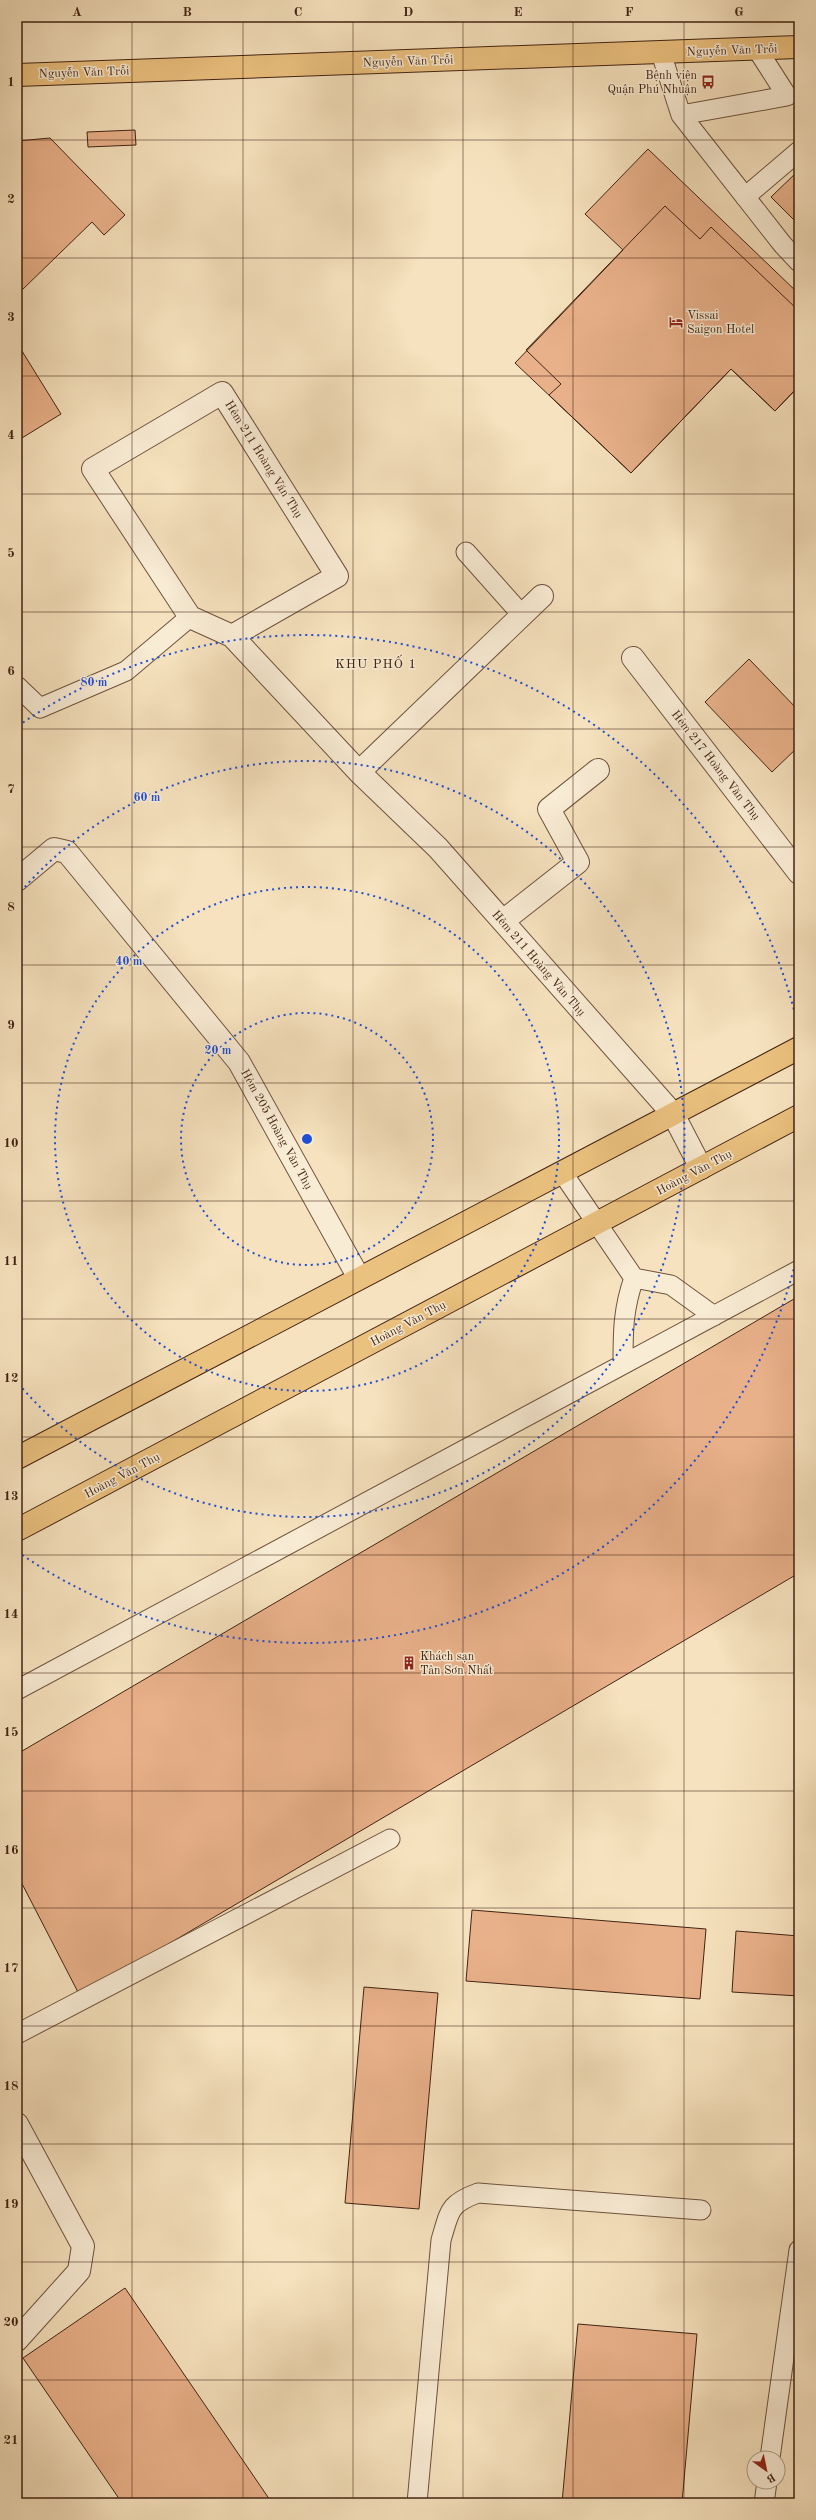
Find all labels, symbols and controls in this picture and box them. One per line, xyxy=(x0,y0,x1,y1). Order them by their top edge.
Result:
text: A xyxy=(72,6,82,19)
text: B xyxy=(182,6,192,19)
text: C xyxy=(294,6,302,19)
text: D xyxy=(403,6,413,19)
text: E xyxy=(514,6,523,19)
text: F xyxy=(625,6,634,19)
text: G xyxy=(734,6,744,19)
street label: Nguyễn Văn Trỗi xyxy=(686,42,778,59)
street label: Nguyễn Văn Trỗi xyxy=(362,53,454,70)
street label: Nguyễn Văn Trỗi xyxy=(38,64,130,81)
place label: Bệnh viện Quận Phú Nhuận xyxy=(607,70,698,96)
bus stop icon: Bệnh viện Quận Phú Nhuận xyxy=(700,74,716,90)
text: 1 xyxy=(7,76,15,89)
text: 2 xyxy=(7,193,15,206)
place label: Vissai Saigon Hotel xyxy=(687,310,754,336)
text: 3 xyxy=(7,311,15,324)
hotel icon: Vissai Saigon Hotel xyxy=(668,314,684,330)
street label: Hẻm 211 Hoàng Văn Thụ xyxy=(222,399,304,521)
text: 4 xyxy=(7,429,15,442)
text: 5 xyxy=(7,547,15,560)
district label: KHU PHỐ 1 xyxy=(335,654,417,671)
text: 6 xyxy=(7,665,15,678)
text: 80 m xyxy=(81,677,108,689)
street label: Hẻm 217 Hoàng Văn Thụ xyxy=(669,708,762,823)
text: 7 xyxy=(7,783,15,796)
text: 60 m xyxy=(134,792,161,804)
text: 8 xyxy=(7,901,15,914)
street label: Hẻm 211 Hoàng Văn Thụ xyxy=(489,909,588,1019)
text: 40 m xyxy=(116,956,143,968)
text: 9 xyxy=(7,1019,15,1032)
text: 20 m xyxy=(205,1045,232,1057)
street label: Hẻm 205 Hoàng Văn Thụ xyxy=(238,1067,315,1192)
centre of rings xyxy=(300,1132,314,1146)
text: 10 xyxy=(3,1137,19,1150)
street label: Hoàng Văn Thụ xyxy=(655,1148,735,1198)
text: 11 xyxy=(3,1255,19,1268)
street label: Hoàng Văn Thụ xyxy=(369,1299,449,1349)
text: 12 xyxy=(3,1372,19,1385)
street label: Hoàng Văn Thụ xyxy=(83,1451,163,1501)
text: 13 xyxy=(3,1490,19,1503)
text: 14 xyxy=(3,1608,19,1621)
place label: Khách sạn Tân Sơn Nhất xyxy=(420,1651,493,1677)
building icon: Khách sạn Tân Sơn Nhất xyxy=(401,1655,417,1671)
text: 15 xyxy=(3,1726,19,1739)
text: 16 xyxy=(3,1844,19,1857)
text: 17 xyxy=(3,1962,19,1975)
text: 18 xyxy=(3,2080,19,2093)
text: 19 xyxy=(3,2198,19,2211)
text: 20 xyxy=(3,2316,19,2329)
text: 21 xyxy=(3,2434,19,2447)
north arrow xyxy=(746,2450,786,2490)
text: B xyxy=(764,2470,777,2484)

